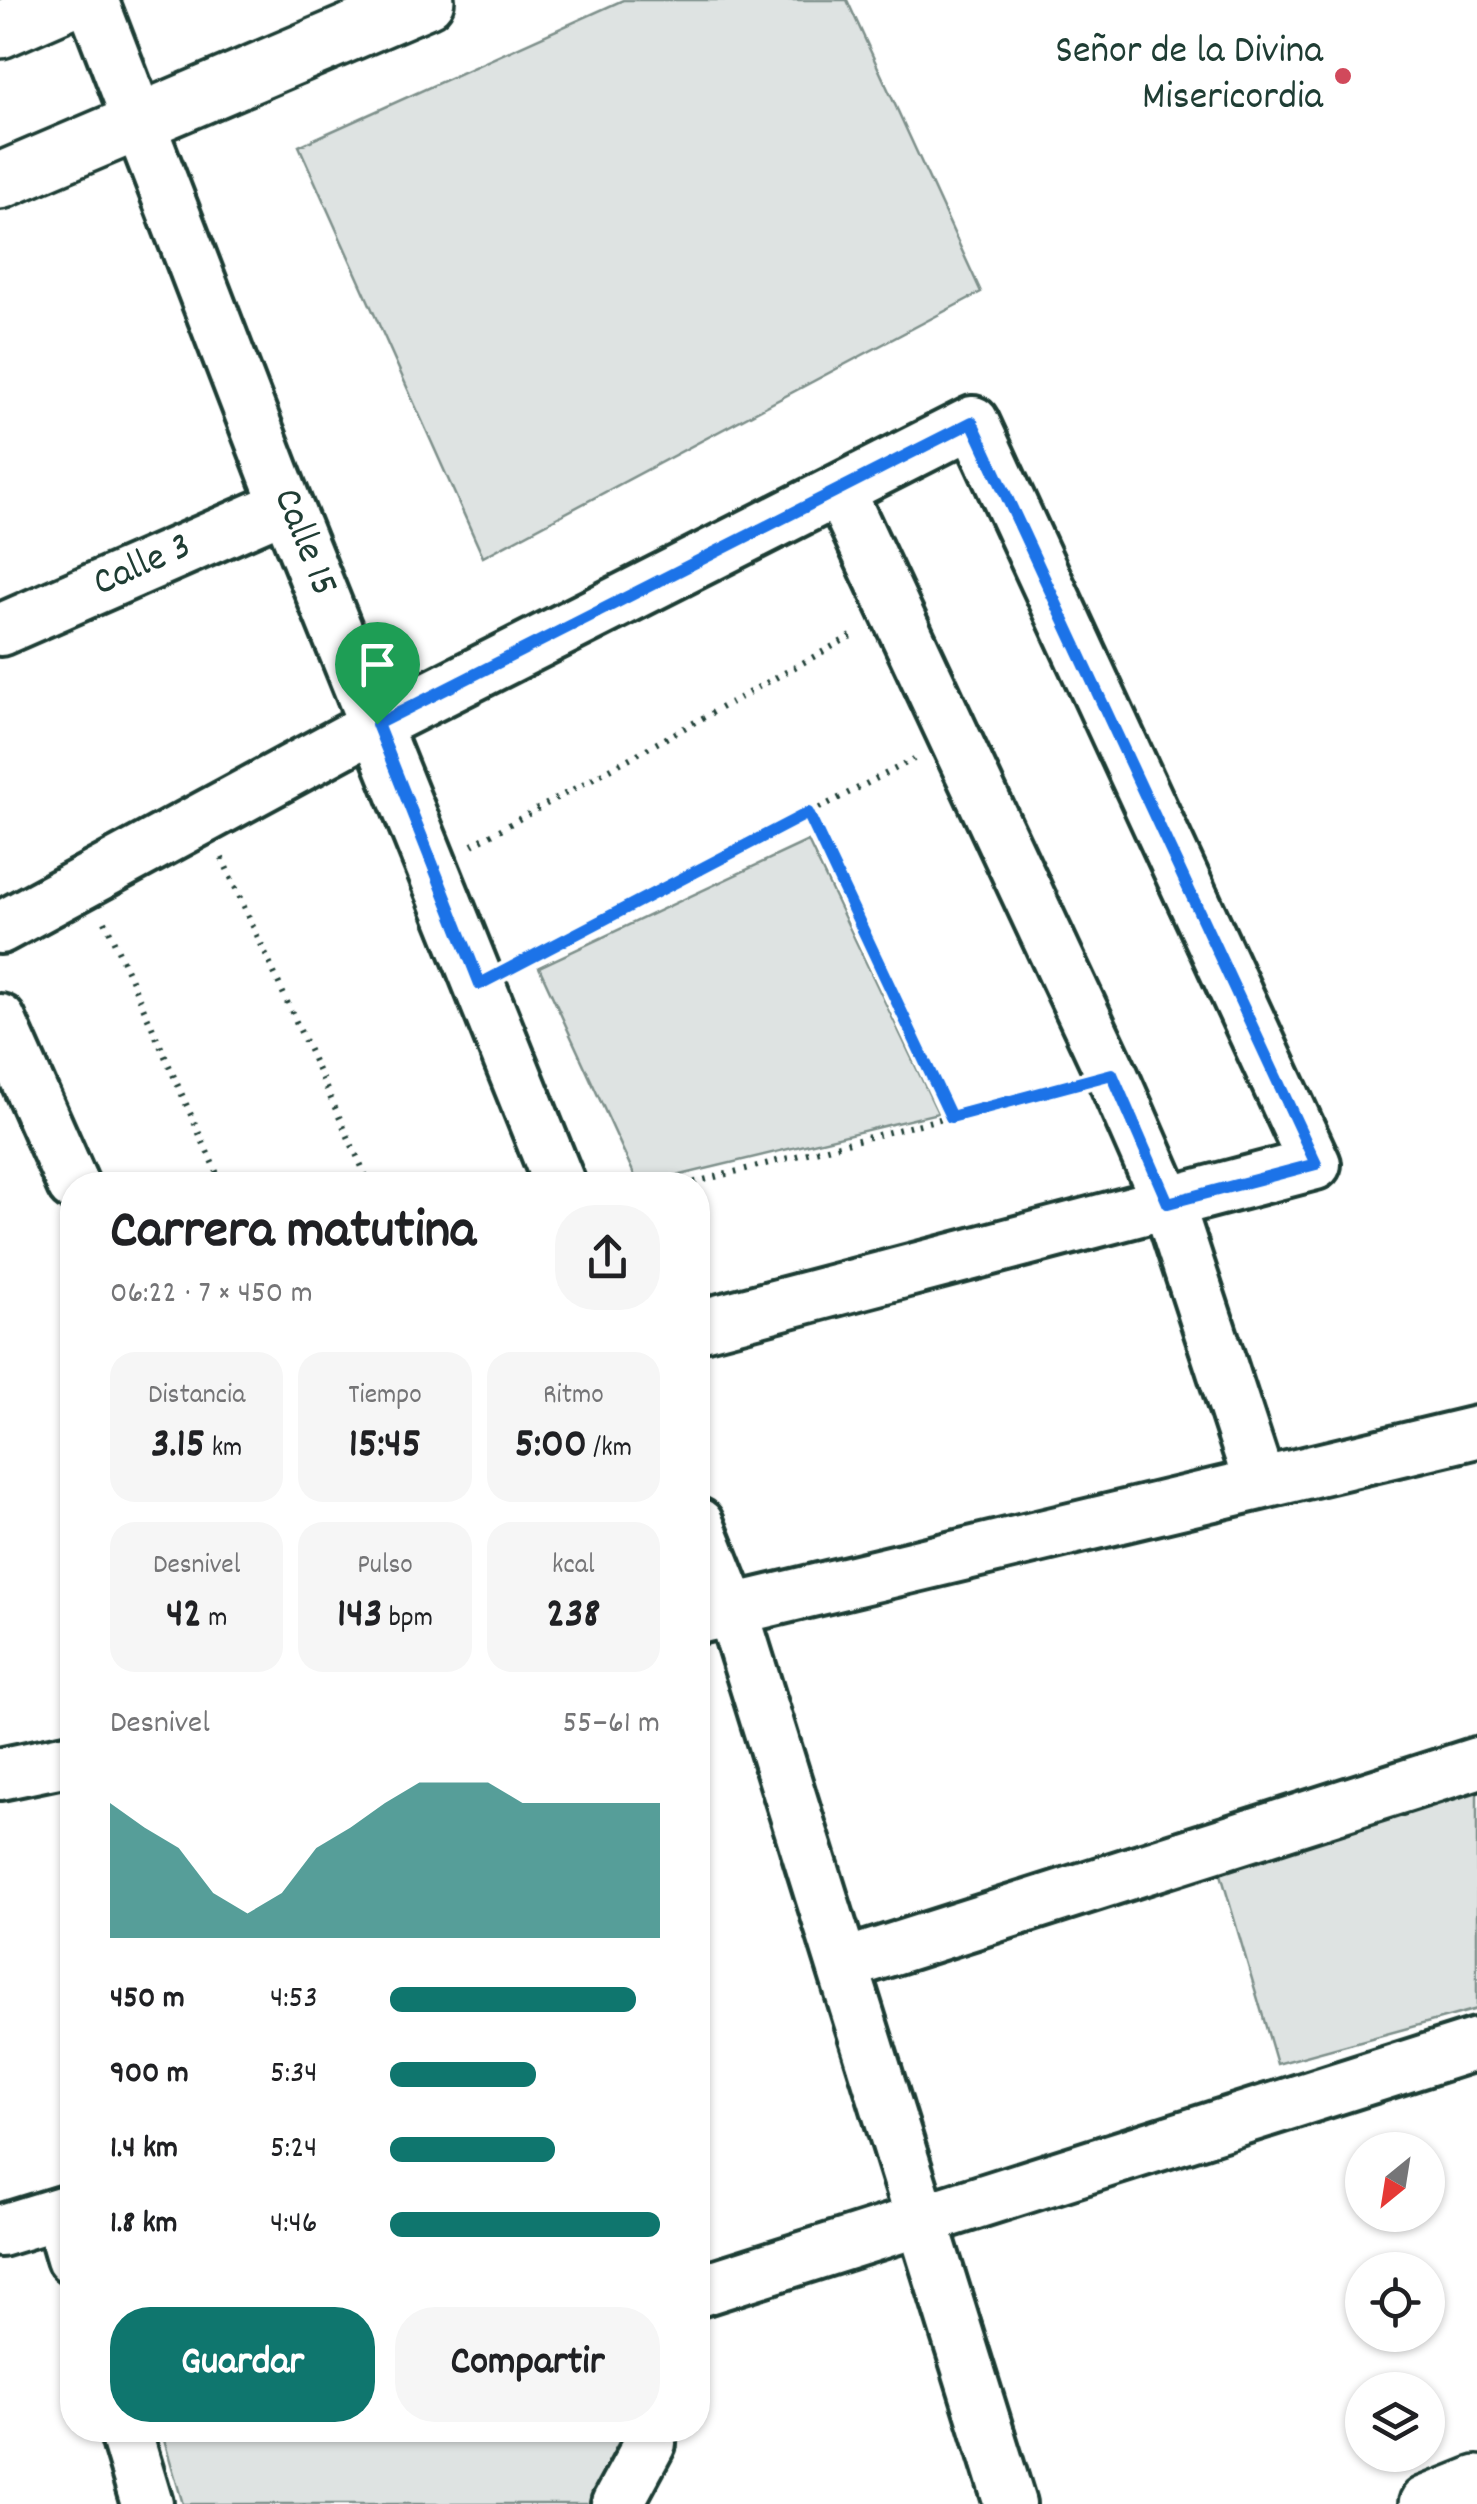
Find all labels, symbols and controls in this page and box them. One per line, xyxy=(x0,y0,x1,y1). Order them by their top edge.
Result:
place label: Señor de la Divina Misericordia xyxy=(1055,25,1324,128)
marker: Señor de la Divina Misericordia xyxy=(1332,65,1354,87)
street label: Calle 15 xyxy=(256,481,350,605)
street label: Calle 3 xyxy=(85,520,201,614)
pin xyxy=(335,622,420,725)
icon: arrive xyxy=(350,637,405,692)
text: Carrera matutina xyxy=(110,1195,476,1274)
button: share xyxy=(555,1205,660,1310)
text: 06:22 · 7 × 450 m xyxy=(110,1272,313,1318)
text: Distancia xyxy=(148,1377,245,1417)
text: Tiempo xyxy=(348,1377,422,1417)
text: Ritmo xyxy=(543,1377,604,1417)
text: 3.15 xyxy=(151,1417,205,1477)
text: 15:45 xyxy=(349,1417,421,1477)
text: 5:00 xyxy=(515,1417,587,1477)
text: km xyxy=(205,1430,242,1470)
text: /km xyxy=(587,1430,632,1470)
text: Desnivel xyxy=(153,1547,240,1587)
text: Pulso xyxy=(357,1547,413,1587)
text: kcal xyxy=(552,1547,595,1587)
text: 42 xyxy=(166,1587,202,1647)
text: 143 xyxy=(337,1587,382,1647)
text: 238 xyxy=(546,1587,600,1647)
text: m xyxy=(202,1600,227,1640)
text: bpm xyxy=(382,1600,433,1640)
text: Desnivel xyxy=(110,1702,210,1748)
text: 55–61 m xyxy=(562,1702,660,1748)
text: 450 m xyxy=(110,1977,185,2023)
text: 4:53 xyxy=(270,1977,318,2023)
text: 900 m xyxy=(110,2052,189,2098)
text: 5:34 xyxy=(270,2052,318,2098)
text: 1.4 km xyxy=(110,2127,178,2173)
text: 5:24 xyxy=(270,2127,317,2173)
north arrow xyxy=(1345,2132,1445,2232)
map controls xyxy=(1345,2132,1445,2472)
text: 1.8 km xyxy=(110,2202,178,2248)
text: 4:46 xyxy=(270,2202,318,2248)
button: locate xyxy=(1345,2252,1445,2352)
button: Guardar xyxy=(110,2307,375,2422)
button: Compartir xyxy=(395,2307,660,2422)
button: layers xyxy=(1345,2372,1445,2472)

